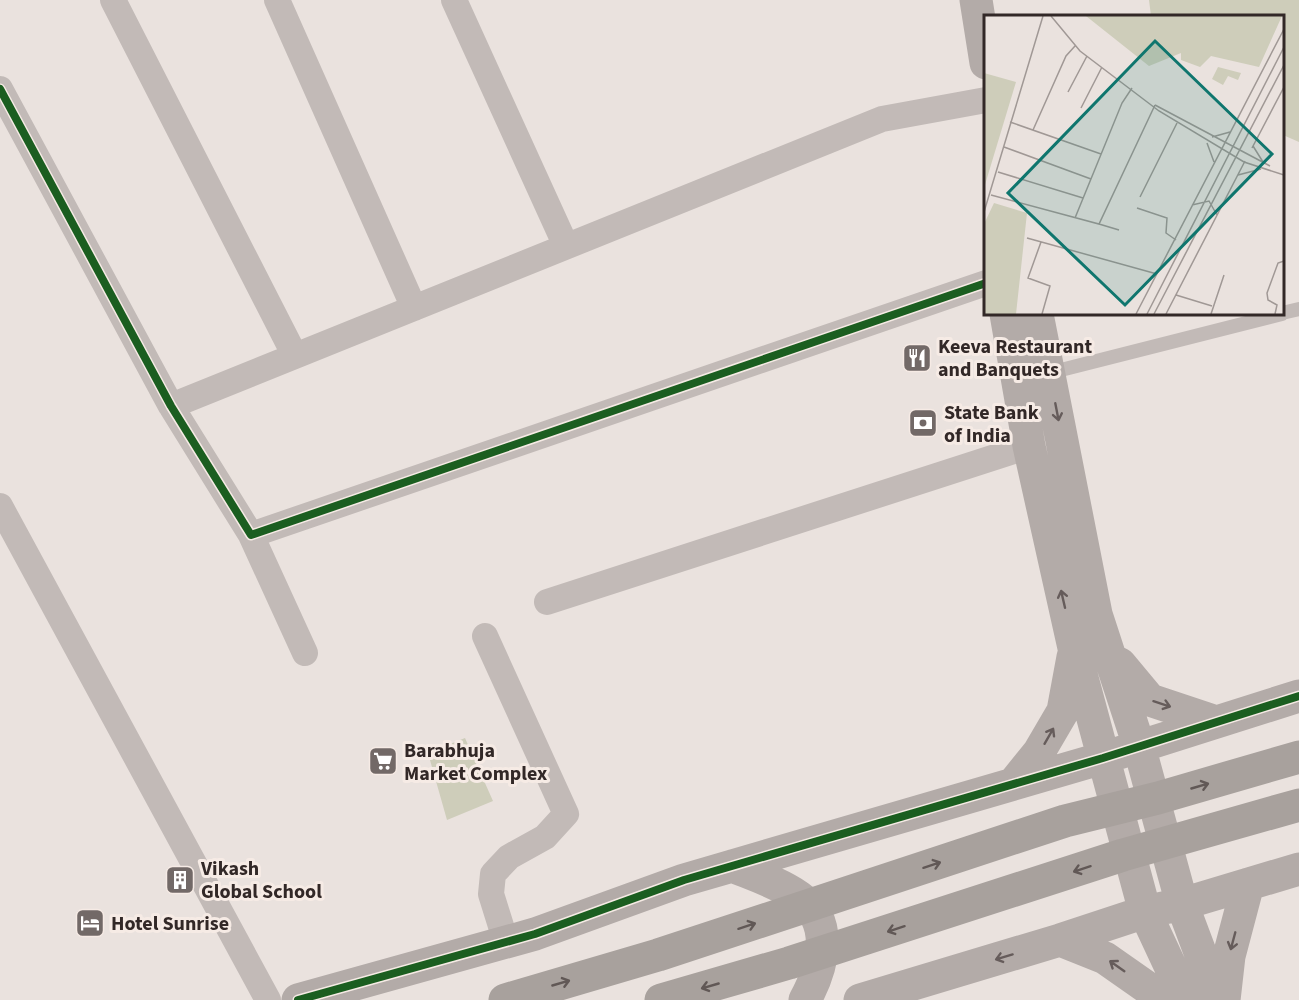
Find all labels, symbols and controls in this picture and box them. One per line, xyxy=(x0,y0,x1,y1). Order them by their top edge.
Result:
inset map xyxy=(984,15,1284,315)
place label: Keeva Restaurant and Banquets xyxy=(938,333,1093,384)
restaurant icon: Keeva Restaurant and Banquets xyxy=(901,342,933,374)
place label: State Bank of India xyxy=(944,399,1039,450)
one-way arrow xyxy=(1052,402,1063,421)
bank icon: State Bank of India xyxy=(907,407,939,439)
one-way arrow xyxy=(1057,590,1069,609)
one-way arrow xyxy=(1152,700,1171,711)
one-way arrow xyxy=(1043,728,1055,745)
place label: Barabhuja Market Complex xyxy=(404,737,547,788)
supermarket icon: Barabhuja Market Complex xyxy=(367,745,399,777)
one-way arrow xyxy=(1190,780,1209,791)
place label: Vikash Global School xyxy=(200,855,322,906)
one-way arrow xyxy=(922,859,941,870)
building icon: Vikash Global School xyxy=(164,864,196,896)
one-way arrow xyxy=(1073,864,1092,875)
hotel icon: Hotel Sunrise xyxy=(74,907,106,939)
place label: Hotel Sunrise xyxy=(111,910,229,938)
one-way arrow xyxy=(737,919,756,930)
one-way arrow xyxy=(887,924,906,935)
one-way arrow xyxy=(1227,931,1238,950)
one-way arrow xyxy=(995,952,1014,963)
one-way arrow xyxy=(1109,960,1126,972)
one-way arrow xyxy=(551,977,570,989)
one-way arrow xyxy=(701,981,720,992)

